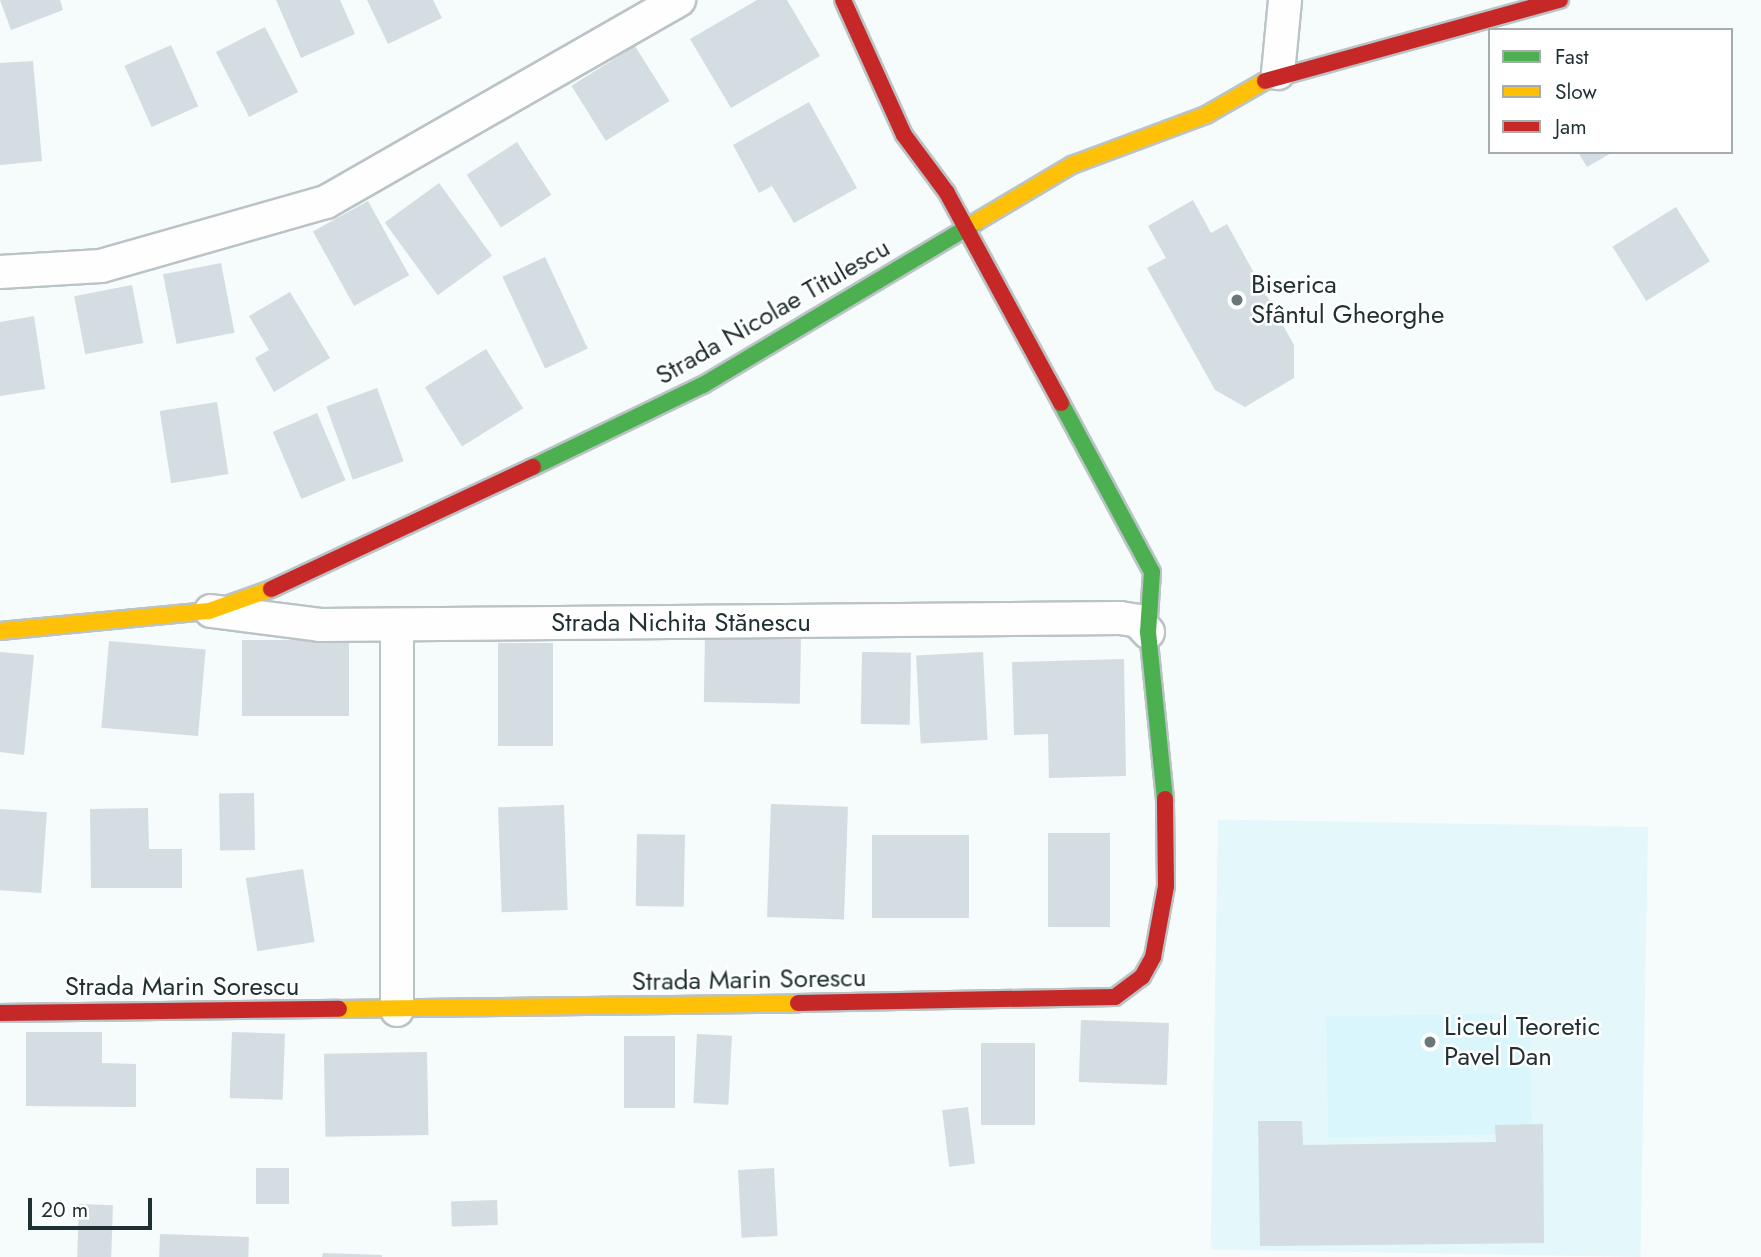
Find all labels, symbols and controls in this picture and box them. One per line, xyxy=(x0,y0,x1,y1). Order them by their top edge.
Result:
legend xyxy=(1488,28,1733,154)
text: Fast xyxy=(1555,42,1588,72)
text: Slow xyxy=(1555,77,1597,107)
text: Jam xyxy=(1555,112,1587,142)
street label: Strada Nicolae Titulescu xyxy=(650,232,896,392)
place label: Biserica Sfântul Gheorghe xyxy=(1251,269,1444,330)
marker: Biserica Sfântul Gheorghe xyxy=(1229,292,1245,308)
street label: Strada Nichita Stănescu xyxy=(551,607,811,639)
street label: Strada Marin Sorescu xyxy=(631,962,867,998)
street label: Strada Marin Sorescu xyxy=(65,971,299,1003)
place label: Liceul Teoretic Pavel Dan xyxy=(1444,1011,1600,1072)
marker: Liceul Teoretic Pavel Dan xyxy=(1422,1034,1438,1050)
scale bar xyxy=(32,1184,156,1228)
text: 20 m xyxy=(41,1195,88,1225)

